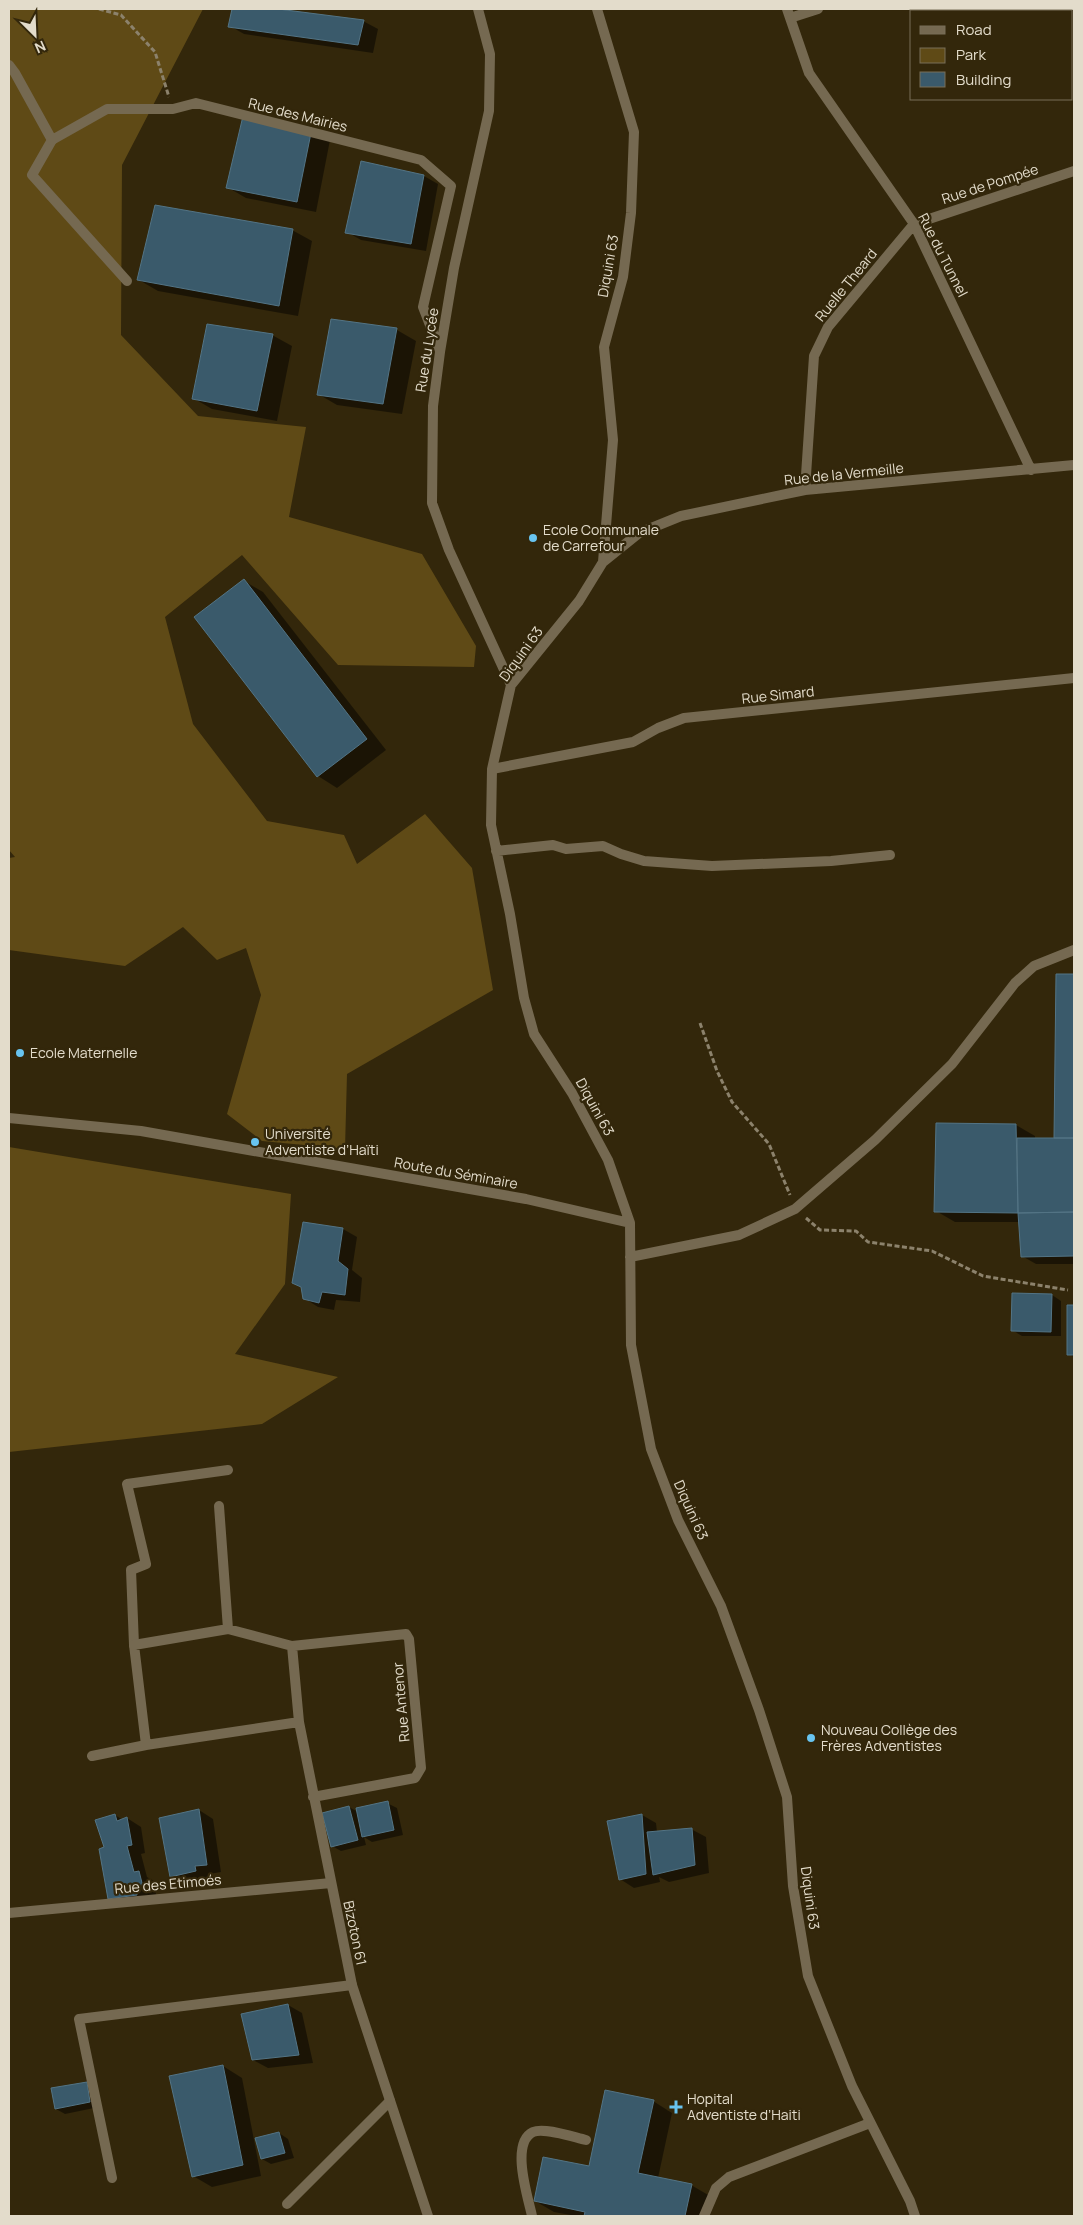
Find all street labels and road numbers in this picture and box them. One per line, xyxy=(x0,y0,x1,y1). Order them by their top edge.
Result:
street label: Rue des Mairies xyxy=(247,93,350,136)
street label: Rue de Pompée xyxy=(939,159,1041,208)
street label: Rue du Tunnel xyxy=(914,210,973,300)
street label: Diquini 63 xyxy=(593,233,622,299)
street label: Ruelle Theard xyxy=(810,244,881,325)
street label: Rue du Lycée xyxy=(410,306,443,393)
street label: Rue de la Vermeille xyxy=(783,458,905,489)
street label: Diquini 63 xyxy=(494,622,547,685)
street label: Rue Simard xyxy=(741,681,815,708)
street label: Diquini 63 xyxy=(572,1074,619,1139)
street label: Route du Séminaire xyxy=(393,1152,519,1193)
street label: Diquini 63 xyxy=(670,1477,713,1543)
street label: Rue Antenor xyxy=(388,1661,413,1743)
street label: Diquini 63 xyxy=(797,1865,824,1931)
street label: Rue des Etimoés xyxy=(114,1869,222,1898)
street label: Bizoton 61 xyxy=(339,1899,372,1967)

